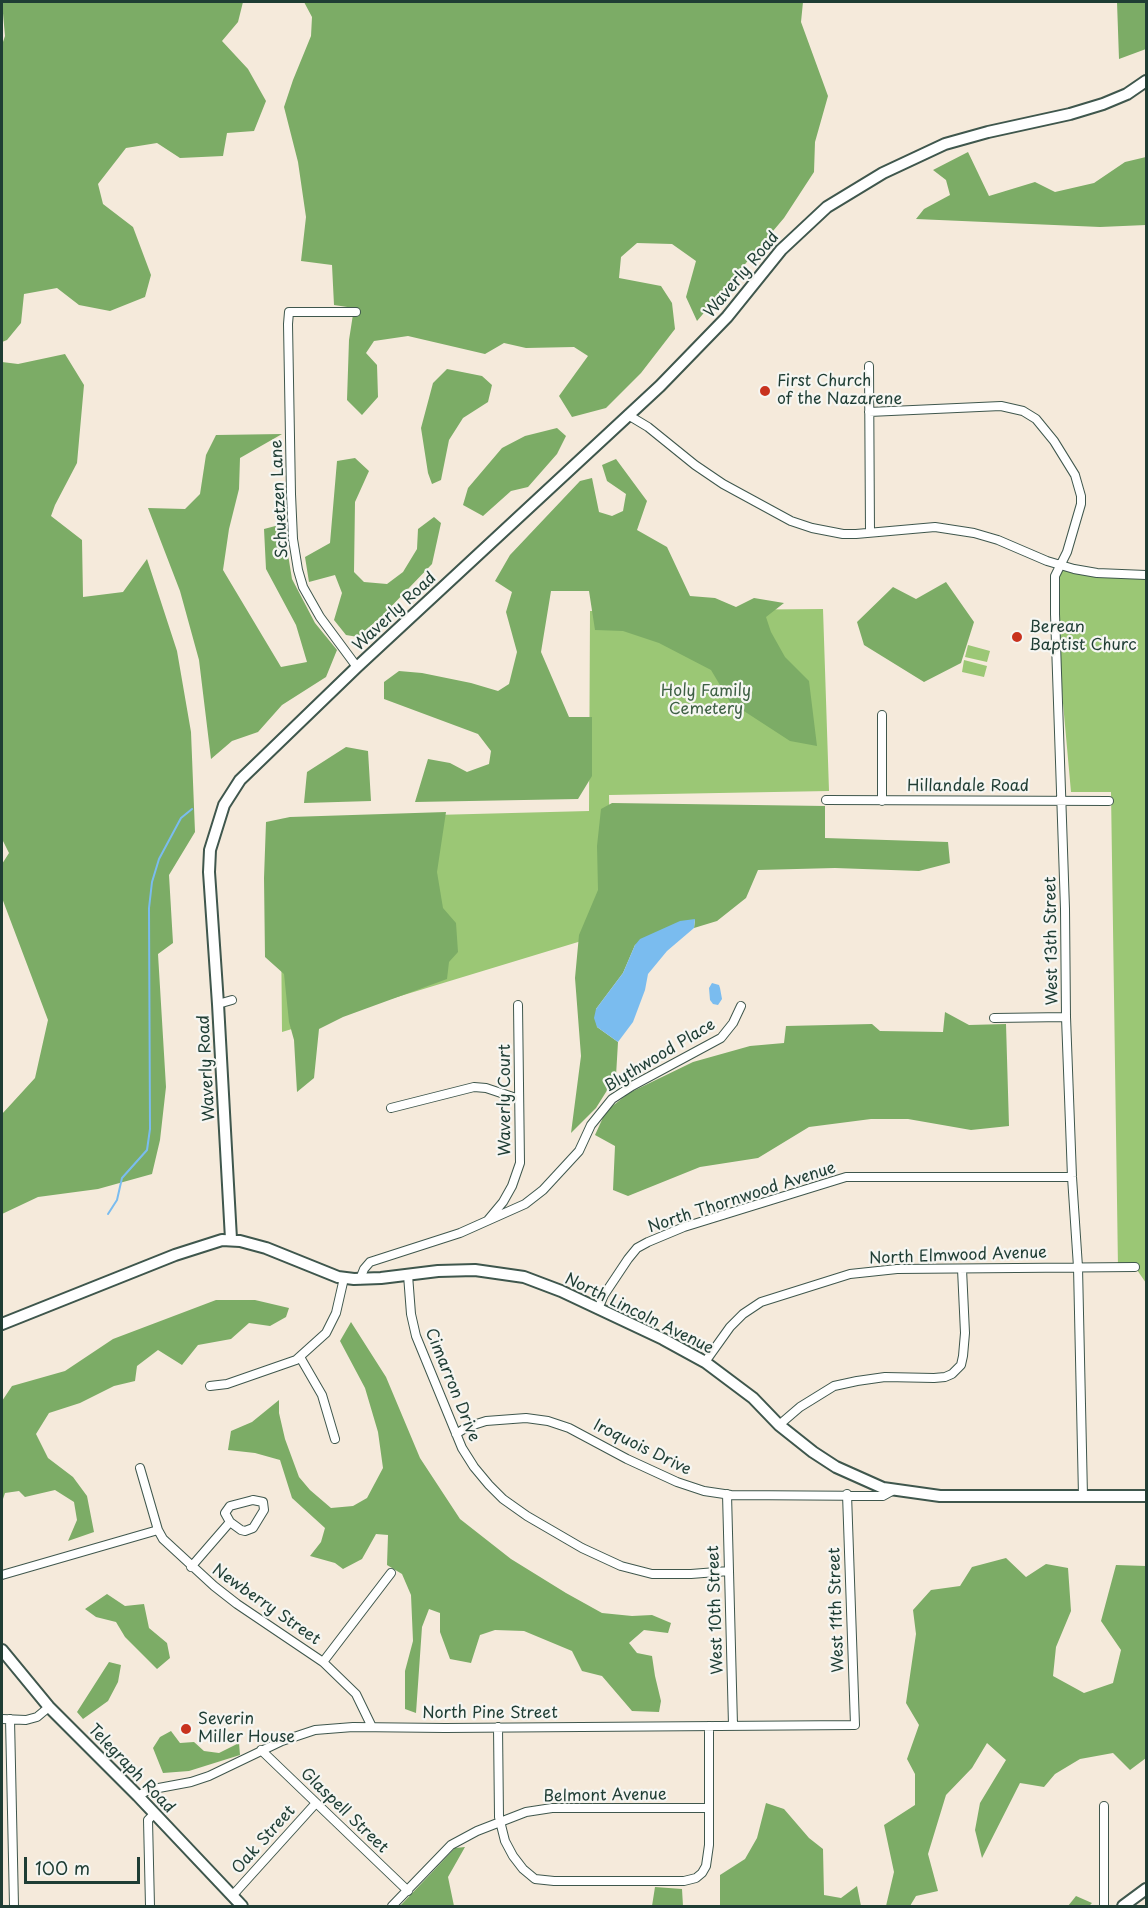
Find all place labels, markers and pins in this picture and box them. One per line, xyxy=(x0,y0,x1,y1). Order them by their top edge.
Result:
place label: First Church of the Nazarene xyxy=(777,372,902,410)
marker: First Church of the Nazarene xyxy=(758,384,772,398)
place label: Berean Baptist Churc xyxy=(1029,618,1136,656)
marker: Berean Baptist Churc xyxy=(1010,630,1024,644)
place label: Severin Miller House xyxy=(198,1710,295,1748)
marker: Severin Miller House xyxy=(179,1722,193,1736)

